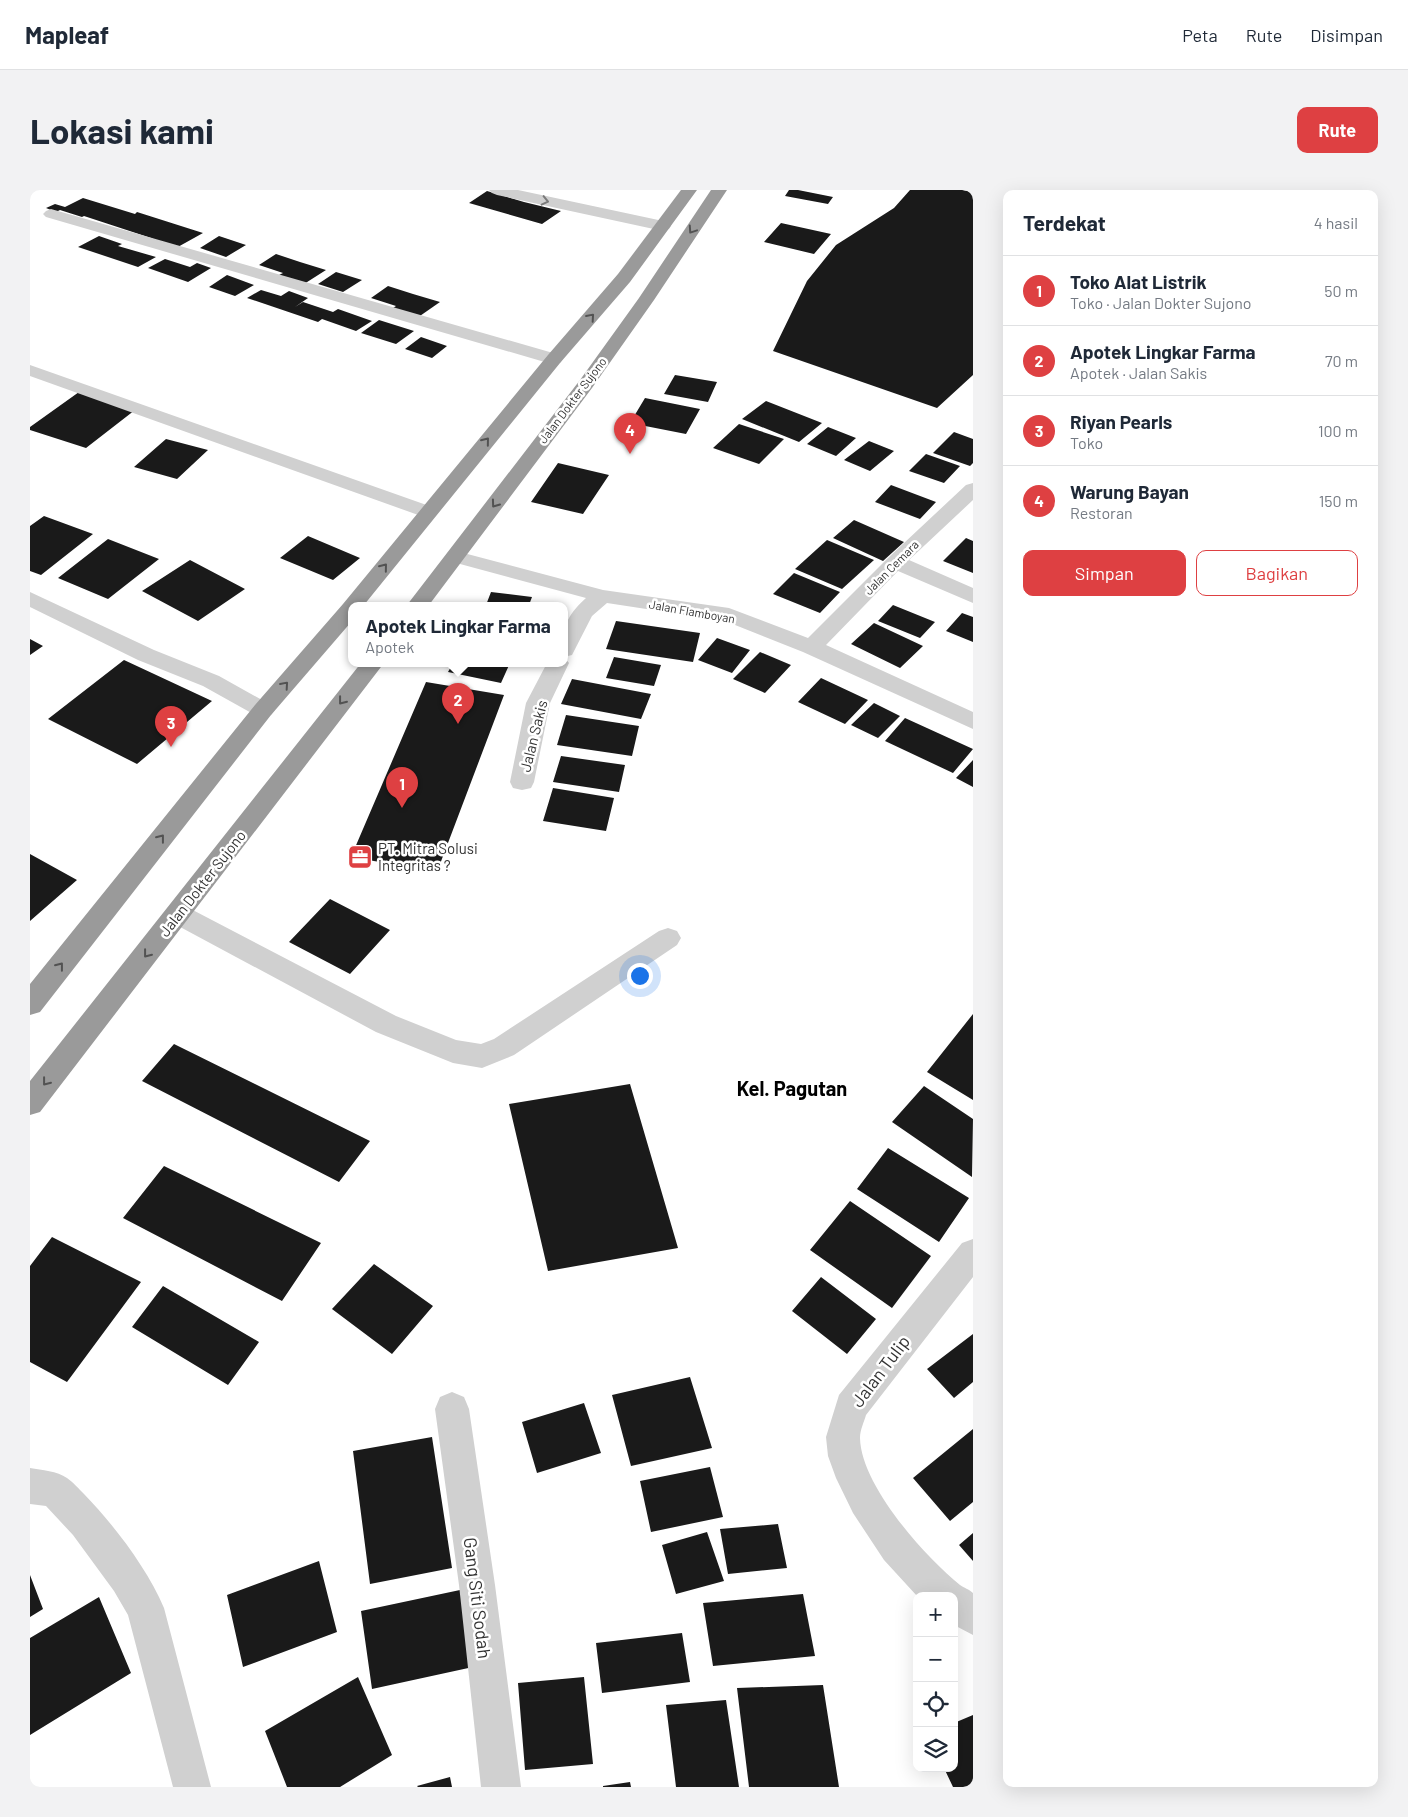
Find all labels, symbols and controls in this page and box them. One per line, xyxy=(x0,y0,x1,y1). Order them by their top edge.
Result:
text: Mapleaf xyxy=(25,20,109,49)
text: Peta xyxy=(1182,24,1218,46)
text: Rute xyxy=(1246,24,1282,46)
text: Disimpan xyxy=(1310,24,1383,46)
button: Rute xyxy=(1297,107,1378,153)
text: Lokasi kami xyxy=(30,109,214,151)
one-way arrow xyxy=(541,195,549,206)
text: Terdekat xyxy=(1023,210,1106,235)
text: 4 hasil xyxy=(1314,213,1358,232)
one-way arrow xyxy=(689,225,698,234)
text: Toko Alat Listrik xyxy=(1070,270,1207,293)
text: 1 xyxy=(1036,281,1042,300)
text: 50 m xyxy=(1324,281,1358,300)
text: Toko · Jalan Dokter Sujono xyxy=(1070,293,1252,312)
one-way arrow xyxy=(585,313,594,322)
text: Apotek Lingkar Farma xyxy=(1070,340,1256,363)
text: 2 xyxy=(1035,351,1043,370)
text: 70 m xyxy=(1325,351,1358,370)
street label: Jalan Dokter Sujono xyxy=(535,354,609,446)
text: Apotek · Jalan Sakis xyxy=(1070,363,1207,382)
text: Riyan Pearls xyxy=(1070,410,1172,433)
pin: 4 xyxy=(614,413,646,454)
text: 3 xyxy=(1035,421,1043,440)
text: 100 m xyxy=(1318,421,1358,440)
text: Toko xyxy=(1070,433,1103,452)
one-way arrow xyxy=(481,438,490,447)
text: Warung Bayan xyxy=(1070,480,1189,503)
text: 4 xyxy=(1034,491,1044,510)
text: 150 m xyxy=(1319,491,1358,510)
one-way arrow xyxy=(492,498,501,508)
text: Restoran xyxy=(1070,503,1133,522)
street label: Jalan Cemara xyxy=(861,537,921,597)
button: Simpan xyxy=(1023,550,1186,596)
button: Bagikan xyxy=(1196,550,1358,596)
one-way arrow xyxy=(378,564,387,573)
street label: Jalan Flamboyan xyxy=(648,597,736,625)
popup xyxy=(348,602,568,667)
text: Apotek Lingkar Farma xyxy=(365,614,551,637)
text: Apotek xyxy=(365,637,414,656)
one-way arrow xyxy=(279,681,288,690)
pin: 2 xyxy=(442,683,474,724)
one-way arrow xyxy=(340,695,348,704)
street label: Jalan Sakis xyxy=(515,698,551,774)
pin: 3 xyxy=(155,706,187,747)
pin: 1 xyxy=(386,767,418,808)
street label: Jalan Dokter Sujono xyxy=(155,826,249,940)
one-way arrow xyxy=(156,835,165,844)
place label: PT. Mitra Solusi Integritas ? xyxy=(378,839,478,874)
office icon: PT. Mitra Solusi Integritas ? xyxy=(347,844,373,870)
one-way arrow xyxy=(144,948,152,957)
one-way arrow xyxy=(55,963,63,972)
your location xyxy=(627,963,653,989)
one-way arrow xyxy=(44,1076,52,1085)
district label: Kel. Pagutan xyxy=(737,1076,847,1100)
street label: Jalan Tulip xyxy=(846,1331,914,1411)
street label: Gang Siti Sodah xyxy=(460,1536,496,1660)
map controls xyxy=(913,1592,958,1772)
button: + xyxy=(913,1592,958,1637)
button: − xyxy=(913,1637,958,1682)
button: locate xyxy=(913,1682,958,1727)
button: layers xyxy=(913,1727,958,1772)

